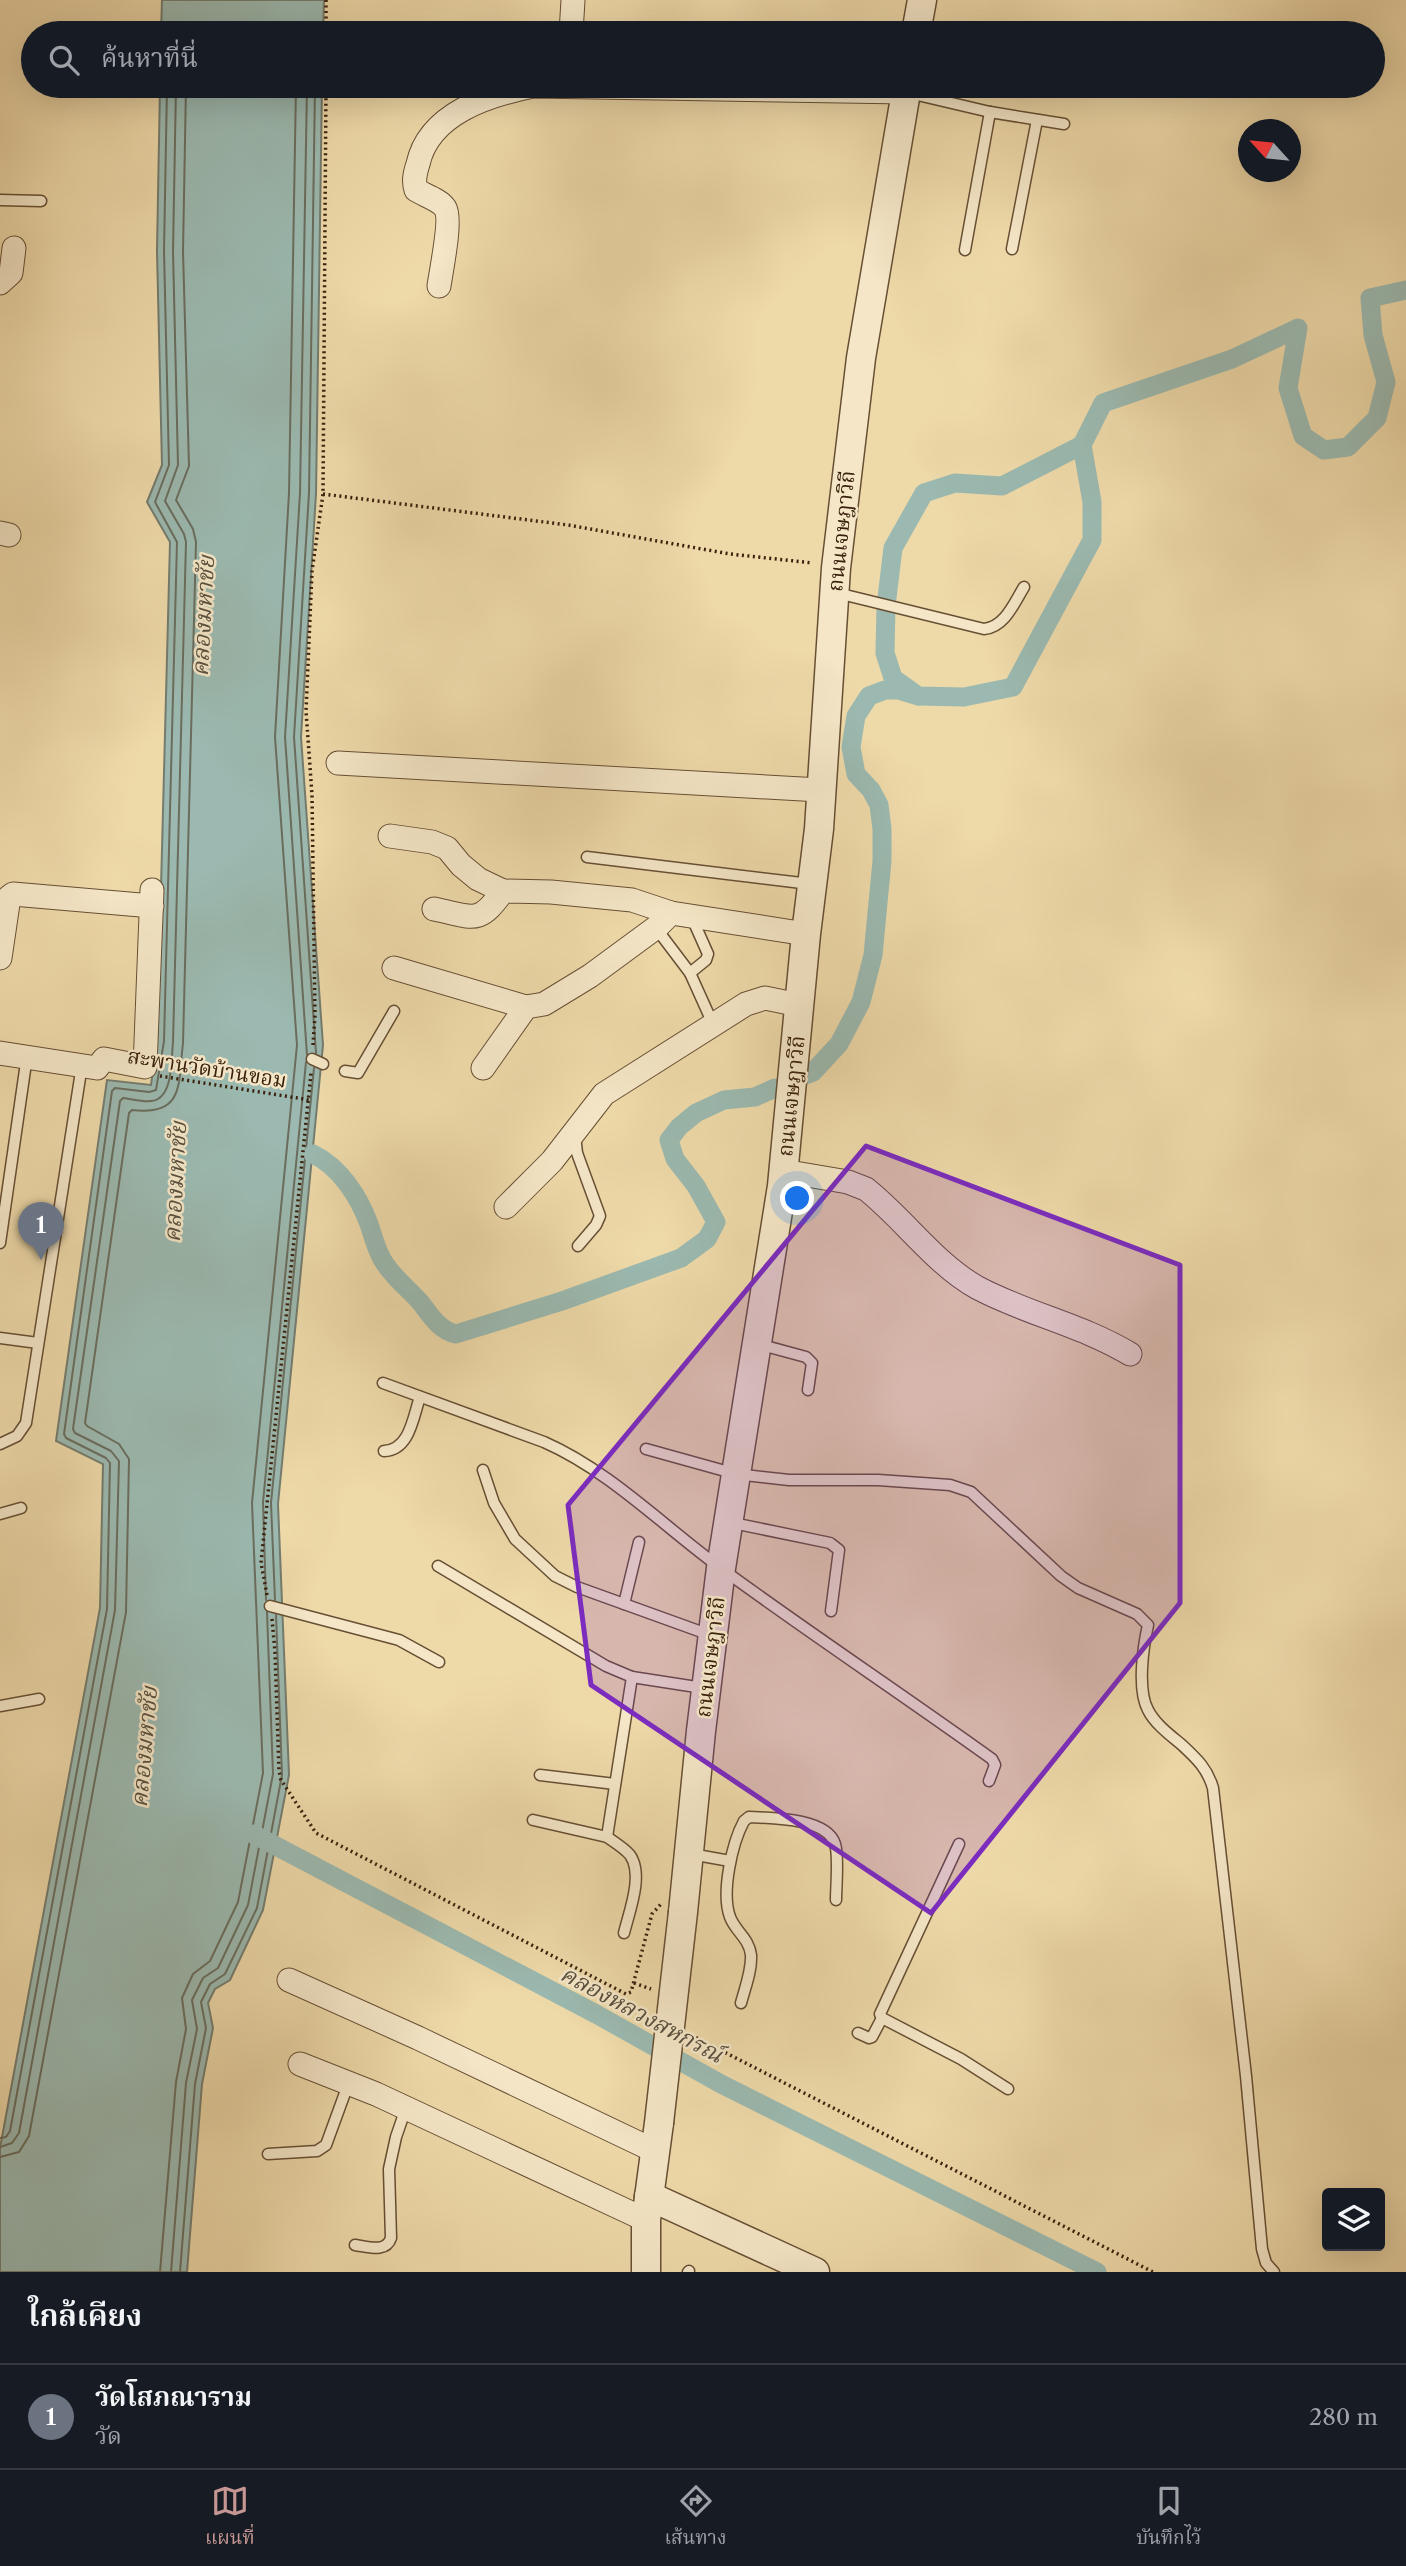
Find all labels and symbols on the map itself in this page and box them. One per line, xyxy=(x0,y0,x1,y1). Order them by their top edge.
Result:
north arrow xyxy=(1238,119,1301,182)
street label: ถนนเจษฎาวิถี xyxy=(822,469,860,593)
water label: คลองมหาชัย xyxy=(186,554,220,677)
street label: ถนนเจษฎาวิถี xyxy=(772,1034,810,1158)
street label: สะพานวัดบ้านขอม xyxy=(126,1043,288,1093)
water label: คลองมหาชัย xyxy=(158,1120,192,1243)
your location xyxy=(780,1181,814,1215)
pin: 1 xyxy=(18,1202,64,1260)
street label: ถนนเจษฎาวิถี xyxy=(690,1595,730,1719)
water label: คลองมหาชัย xyxy=(125,1684,163,1809)
water label: คลองหลวงสหกรณ์ xyxy=(556,1959,730,2070)

